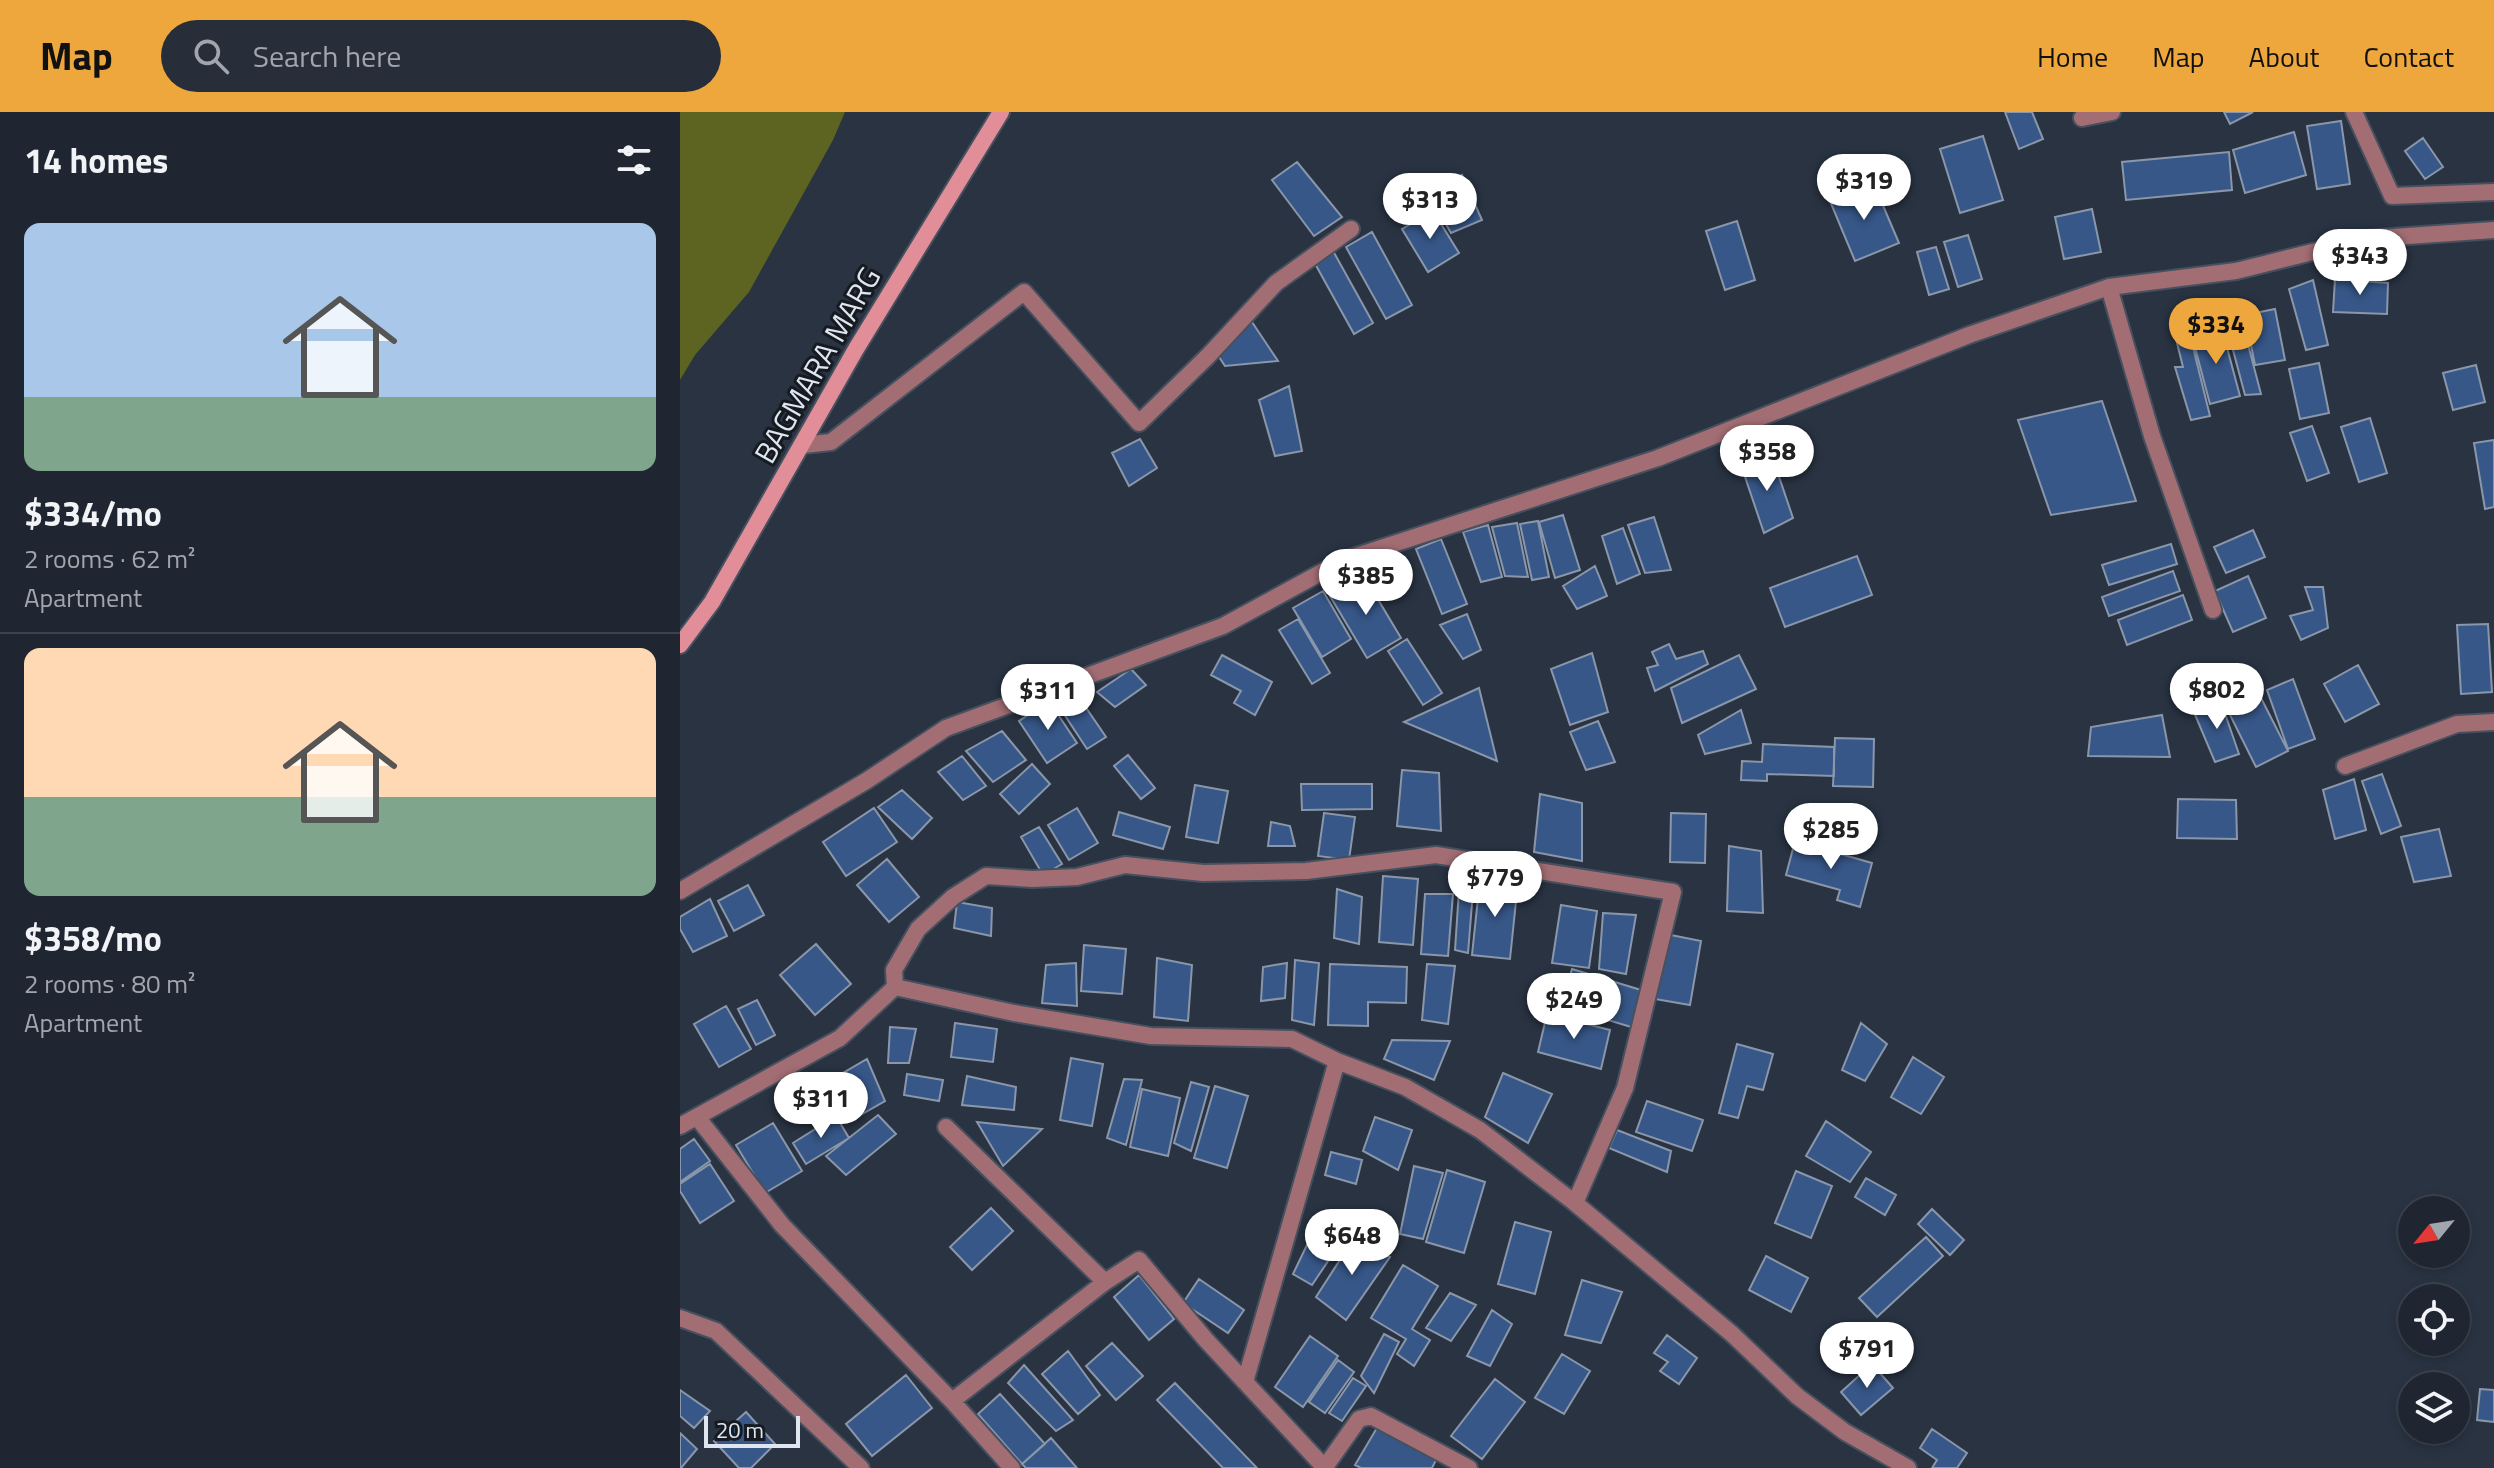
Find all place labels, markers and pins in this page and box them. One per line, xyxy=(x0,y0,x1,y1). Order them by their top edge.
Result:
pin: $319 xyxy=(1817,154,1911,222)
pin: $313 xyxy=(1383,173,1477,241)
pin: $343 xyxy=(2313,229,2407,297)
pin: $334 xyxy=(2169,298,2263,366)
pin: $358 xyxy=(1720,425,1814,493)
pin: $385 xyxy=(1319,549,1413,617)
pin: $802 xyxy=(2170,663,2264,731)
pin: $311 xyxy=(1001,664,1095,732)
pin: $285 xyxy=(1784,803,1878,871)
pin: $779 xyxy=(1448,851,1542,919)
pin: $249 xyxy=(1527,973,1621,1041)
pin: $311 xyxy=(774,1072,868,1140)
pin: $648 xyxy=(1305,1209,1399,1277)
pin: $791 xyxy=(1820,1322,1914,1390)

